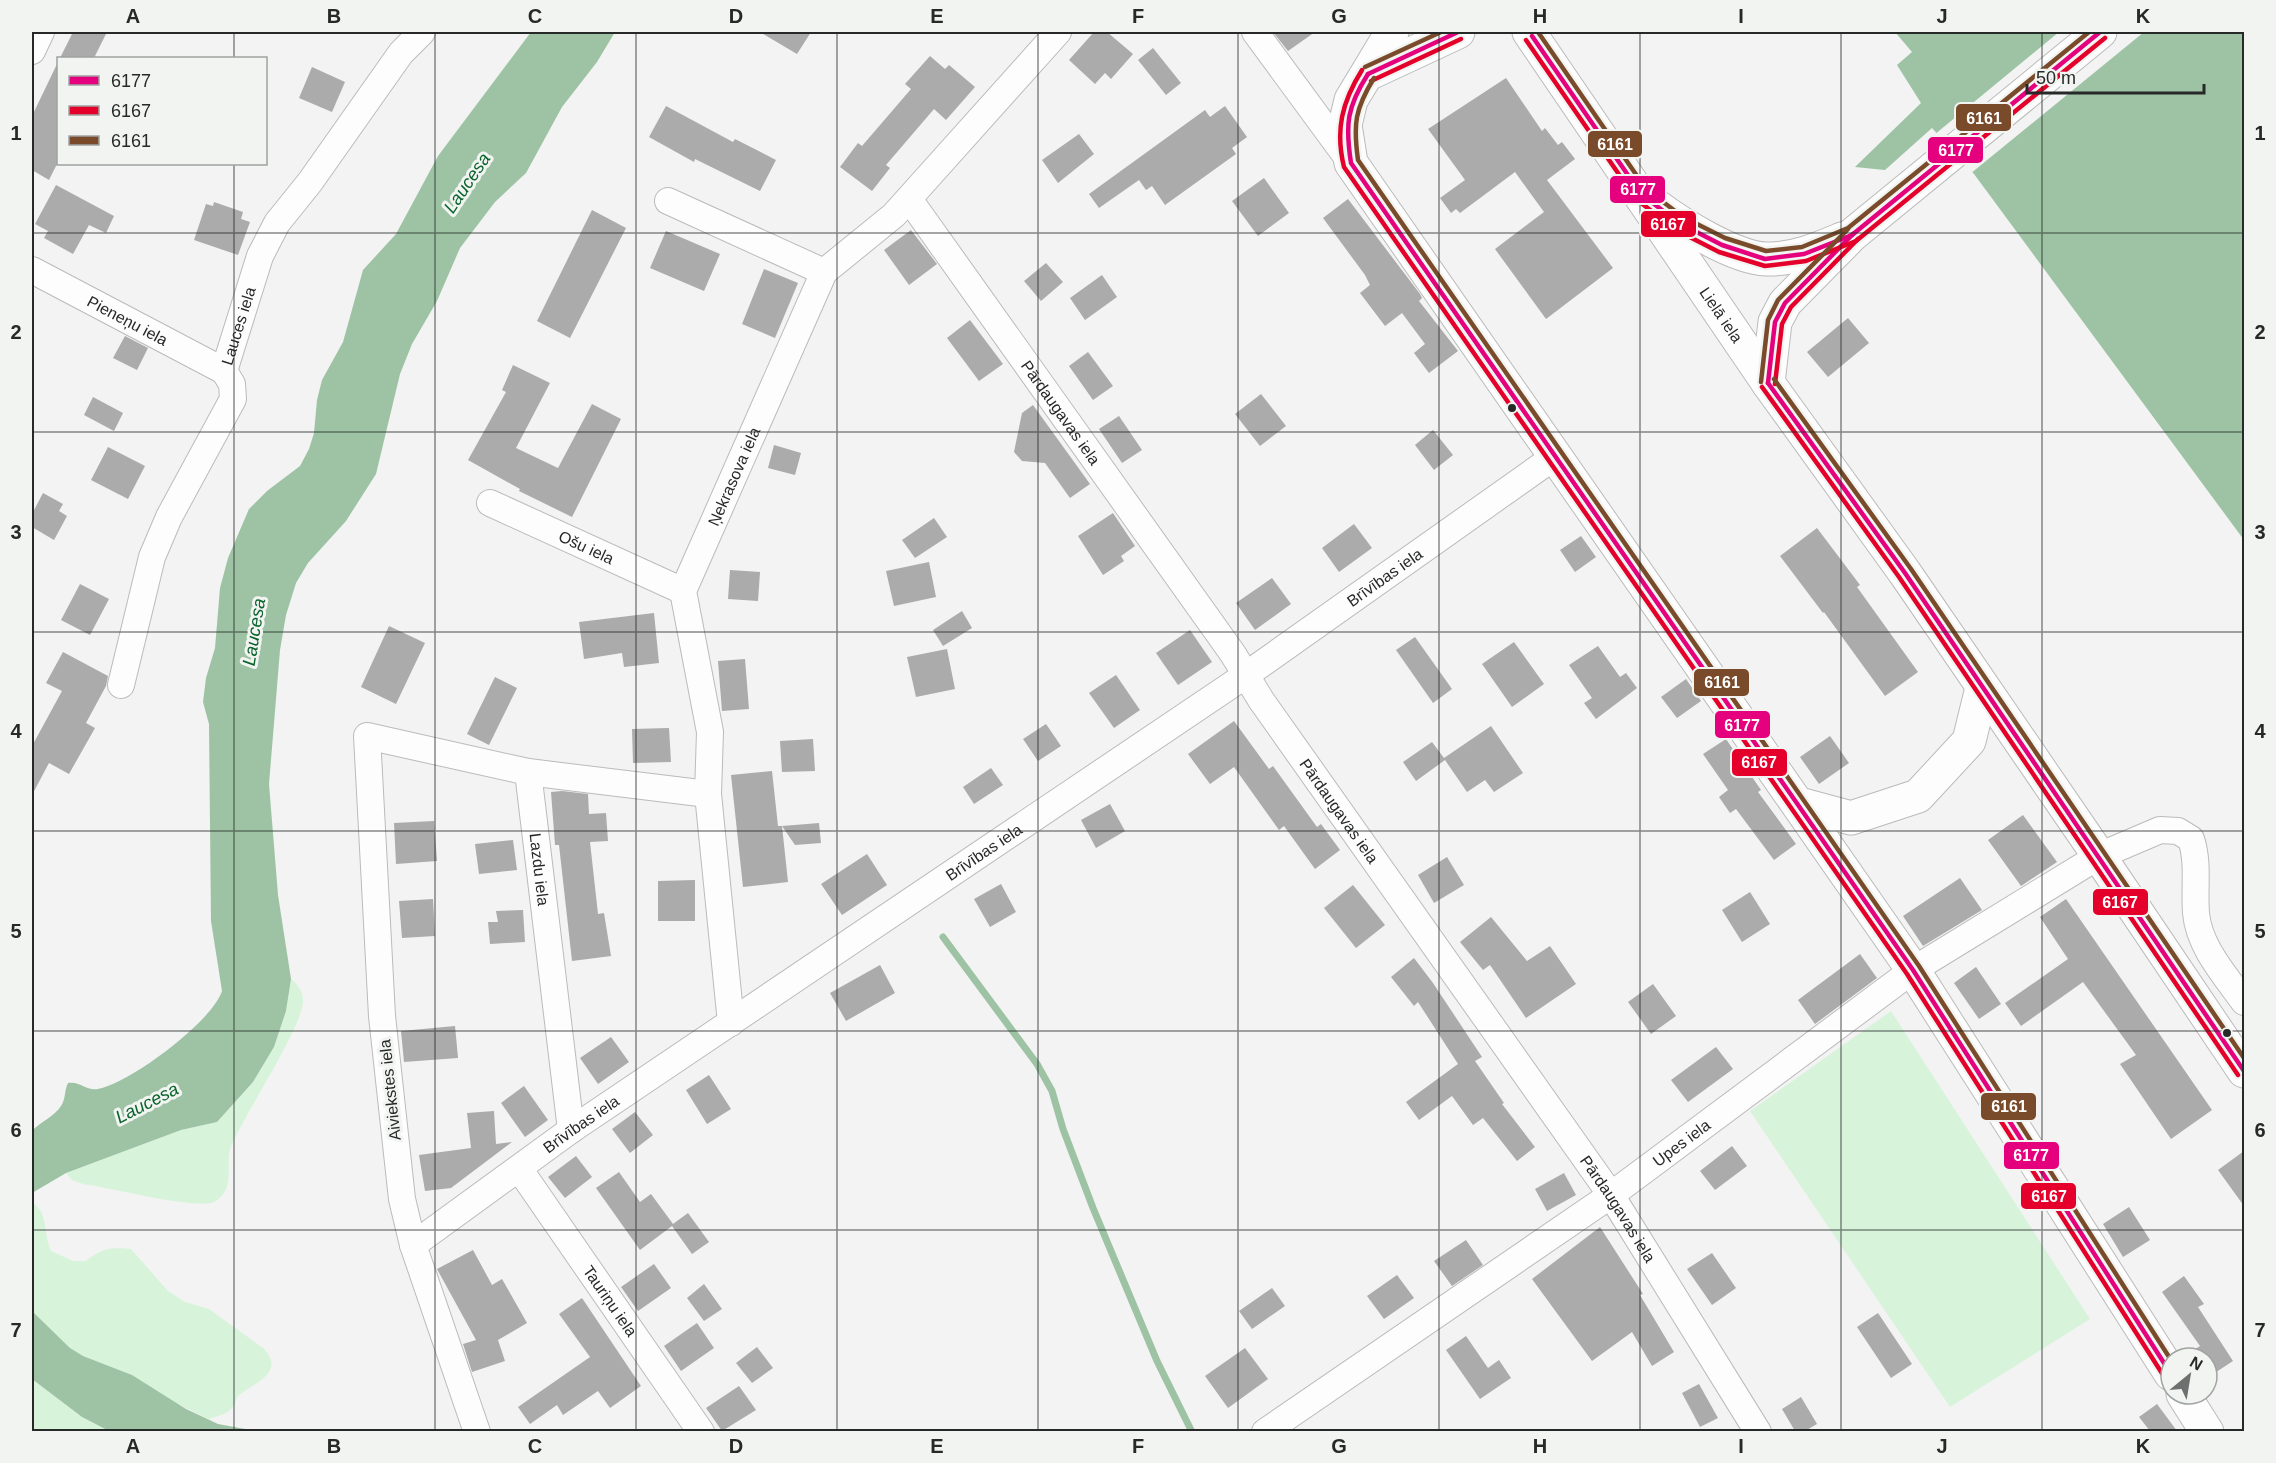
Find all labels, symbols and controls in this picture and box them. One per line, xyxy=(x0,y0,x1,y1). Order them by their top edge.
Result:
text: A xyxy=(126,5,140,27)
text: B xyxy=(327,5,341,27)
text: C xyxy=(528,5,542,27)
text: D xyxy=(729,5,743,27)
text: E xyxy=(930,5,944,27)
text: F xyxy=(1132,5,1144,27)
text: G xyxy=(1331,5,1347,27)
text: H xyxy=(1533,5,1547,27)
text: I xyxy=(1738,5,1744,27)
text: J xyxy=(1936,5,1948,27)
text: K xyxy=(2136,5,2151,27)
legend xyxy=(57,57,267,165)
scale bar xyxy=(2027,57,2204,95)
text: 50 m xyxy=(2036,68,2076,88)
text: 6177 xyxy=(111,71,151,91)
text: 6167 xyxy=(111,101,151,121)
line badge: 6161 xyxy=(1955,103,2012,132)
text: 6161 xyxy=(1966,110,2002,127)
text: 1 xyxy=(10,122,22,144)
text: 1 xyxy=(2254,122,2266,144)
line badge: 6161 xyxy=(1587,130,1643,158)
text: 6161 xyxy=(111,131,151,151)
text: 6161 xyxy=(1597,136,1633,153)
line badge: 6177 xyxy=(1927,136,1984,164)
text: 6177 xyxy=(1938,142,1974,159)
water label: Laucesa xyxy=(440,149,494,217)
line badge: 6177 xyxy=(1609,175,1666,204)
text: 6177 xyxy=(1620,181,1656,198)
line badge: 6167 xyxy=(1640,210,1697,238)
text: 6167 xyxy=(1650,216,1686,233)
street label: Lielā iela xyxy=(1697,284,1746,346)
street label: Lauces iela xyxy=(218,285,258,367)
street label: Pieneņu iela xyxy=(85,292,171,348)
text: 2 xyxy=(10,321,22,343)
text: 2 xyxy=(2254,321,2266,343)
street label: Pārdaugavas iela xyxy=(1018,357,1104,468)
unlabelled marker xyxy=(1506,402,1518,414)
street label: Ņekrasova iela xyxy=(704,424,763,528)
text: 3 xyxy=(10,521,22,543)
text: 3 xyxy=(2254,521,2266,543)
street label: Ošu iela xyxy=(556,527,617,567)
street label: Brīvības iela xyxy=(1344,545,1425,609)
water label: Laucesa xyxy=(239,597,269,667)
line badge: 6161 xyxy=(1693,668,1750,697)
text: 6161 xyxy=(1704,674,1740,691)
line badge: 6177 xyxy=(1714,710,1771,739)
text: 6177 xyxy=(1724,717,1760,734)
text: 4 xyxy=(10,720,22,742)
text: 4 xyxy=(2254,720,2266,742)
line badge: 6167 xyxy=(1731,748,1788,777)
text: 6167 xyxy=(1741,754,1777,771)
street label: Pārdaugavas iela xyxy=(1297,755,1382,866)
street label: Brīvības iela xyxy=(942,820,1025,884)
street label: Lazdu iela xyxy=(527,832,552,907)
line badge: 6167 xyxy=(2092,888,2149,916)
text: 6167 xyxy=(2102,894,2138,911)
text: 5 xyxy=(10,920,22,942)
text: 5 xyxy=(2254,920,2266,942)
unlabelled marker xyxy=(2221,1027,2233,1039)
street label: Aiviekstes iela xyxy=(376,1039,404,1141)
water label: Laucesa xyxy=(112,1079,182,1127)
street label: Brīvības iela xyxy=(540,1092,622,1156)
line badge: 6161 xyxy=(1980,1092,2037,1121)
text: 6161 xyxy=(1991,1098,2027,1115)
street label: Upes iela xyxy=(1649,1116,1713,1169)
text: 6 xyxy=(10,1119,22,1141)
text: 6 xyxy=(2254,1119,2266,1141)
line badge: 6177 xyxy=(2003,1141,2060,1170)
text: 6177 xyxy=(2013,1147,2049,1164)
street label: Pārdaugavas iela xyxy=(1577,1152,1659,1265)
line badge: 6167 xyxy=(2020,1182,2077,1210)
text: 6167 xyxy=(2031,1188,2067,1205)
street label: Tauriņu iela xyxy=(580,1262,641,1339)
text: 7 xyxy=(10,1319,22,1341)
text: 7 xyxy=(2254,1319,2266,1341)
north arrow xyxy=(2159,1346,2219,1406)
text: N xyxy=(2187,1353,2206,1374)
text: A xyxy=(126,1435,140,1457)
text: B xyxy=(327,1435,341,1457)
text: C xyxy=(528,1435,542,1457)
text: D xyxy=(729,1435,743,1457)
text: E xyxy=(930,1435,944,1457)
text: F xyxy=(1132,1435,1144,1457)
text: G xyxy=(1331,1435,1347,1457)
text: H xyxy=(1533,1435,1547,1457)
text: I xyxy=(1738,1435,1744,1457)
text: J xyxy=(1936,1435,1948,1457)
text: K xyxy=(2136,1435,2151,1457)

